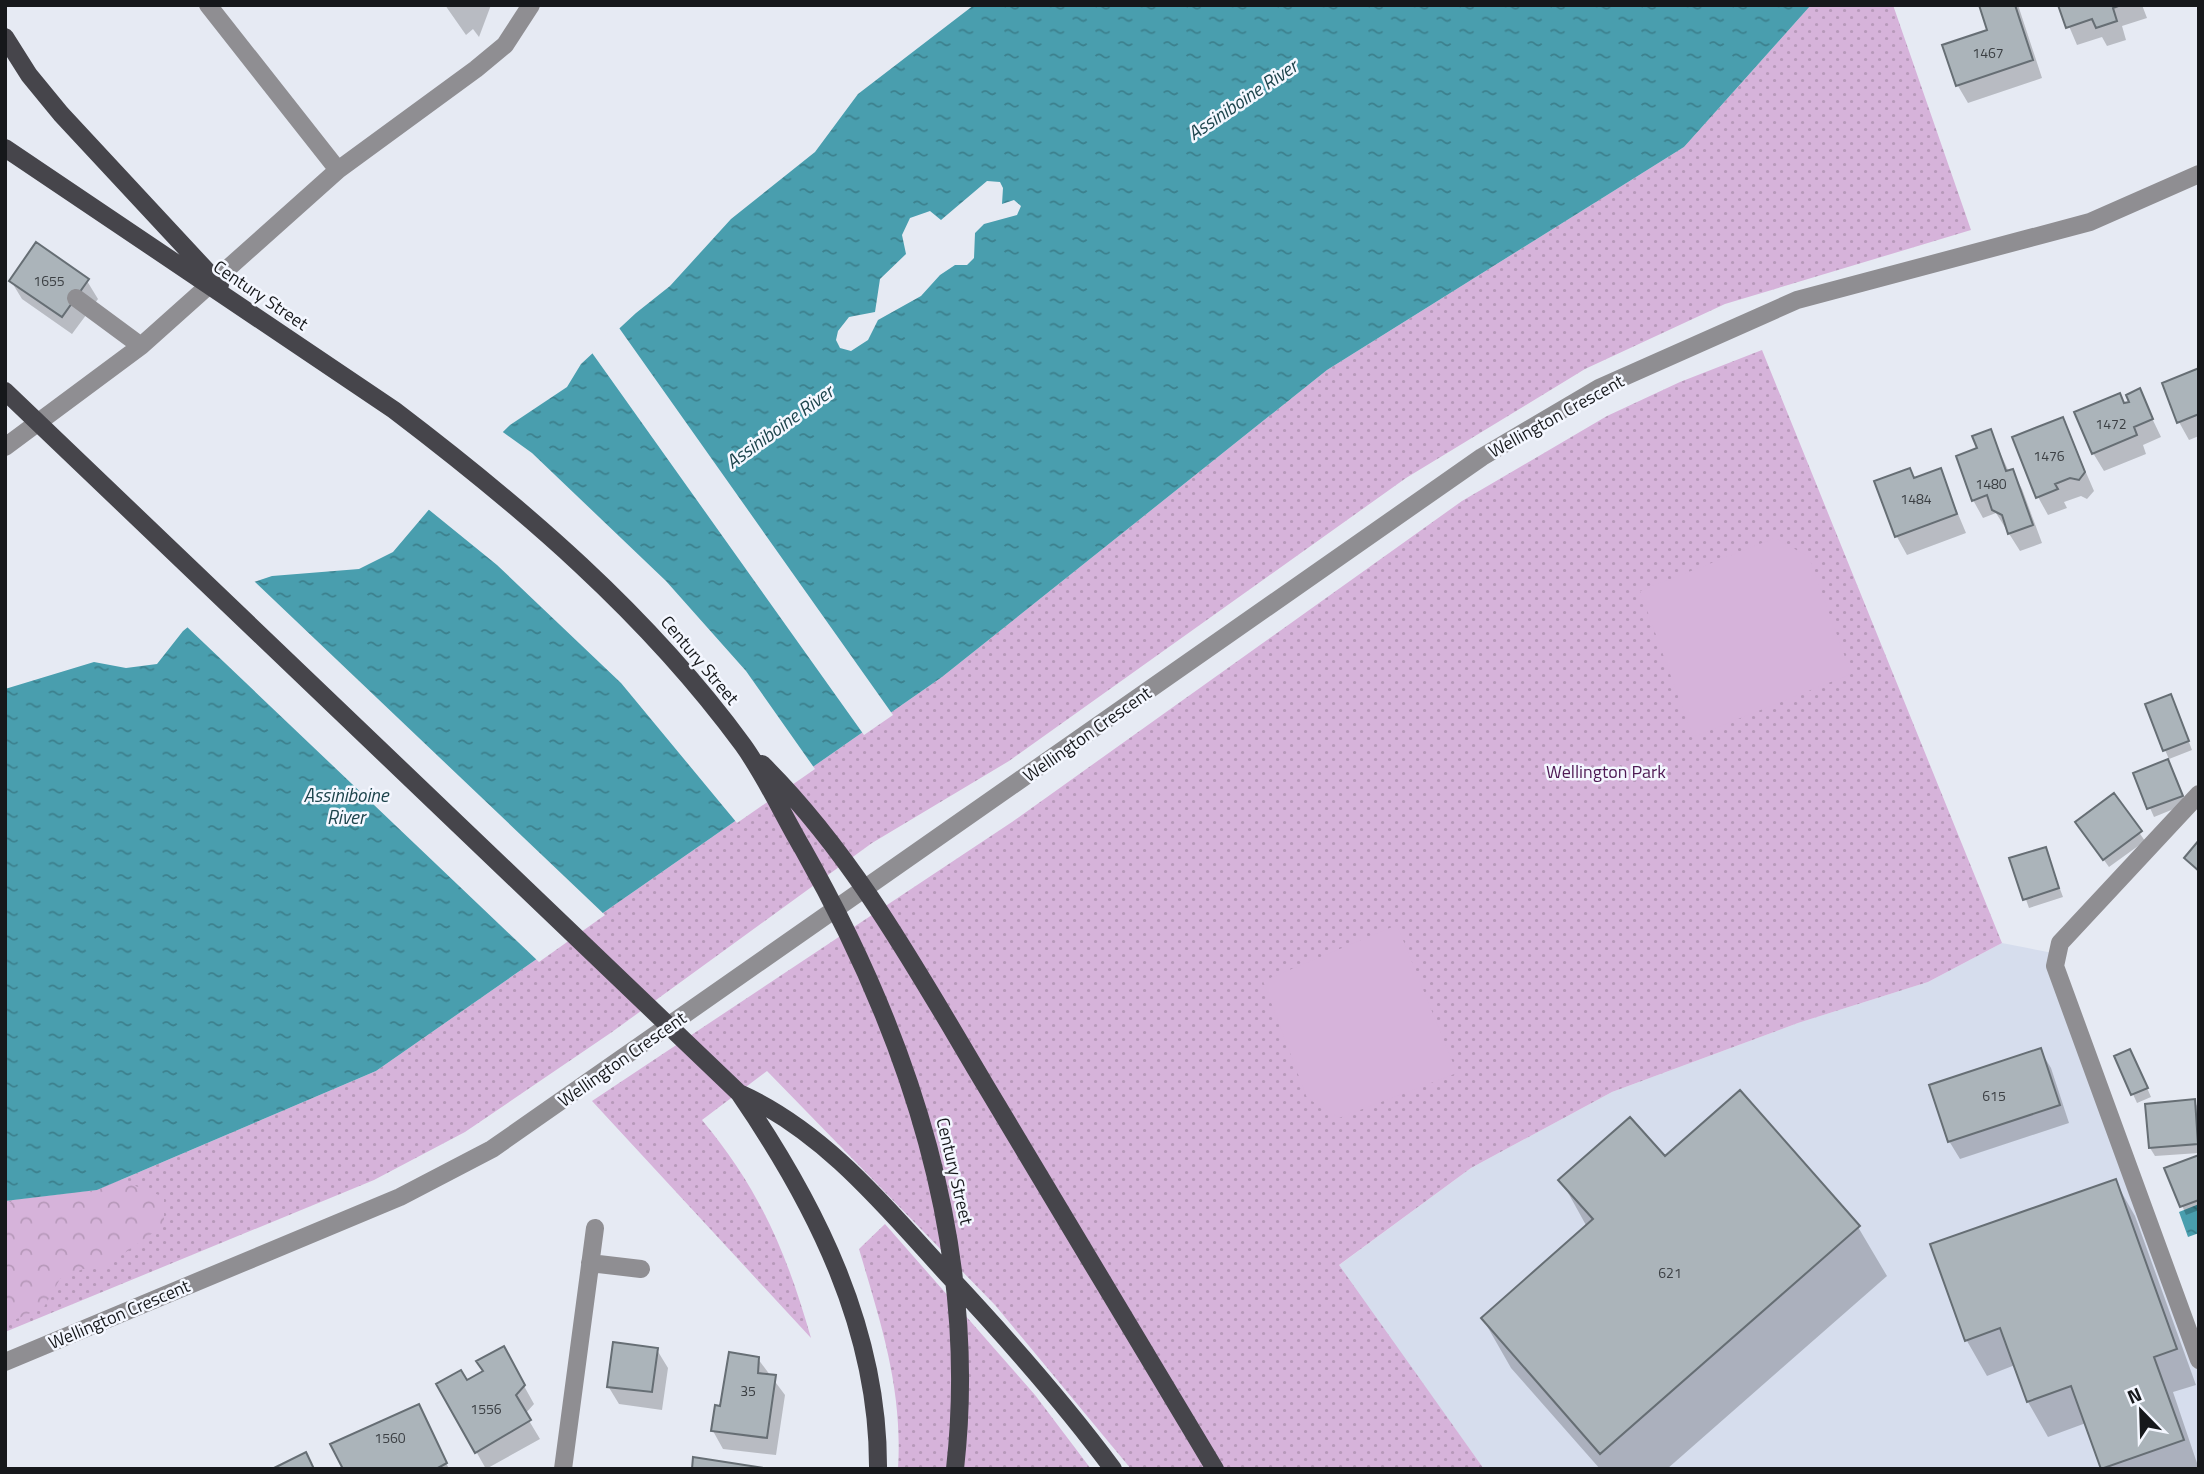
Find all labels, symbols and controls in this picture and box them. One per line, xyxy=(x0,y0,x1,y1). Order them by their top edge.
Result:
house number: 1467 xyxy=(1972,42,2004,63)
water label: Assiniboine River xyxy=(1181,50,1304,147)
street label: Century Street xyxy=(208,253,314,337)
house number: 1655 xyxy=(33,270,65,291)
street label: Wellington Crescent xyxy=(1483,367,1629,464)
water label: Assiniboine River xyxy=(719,376,841,475)
house number: 1472 xyxy=(2095,413,2127,434)
house number: 1476 xyxy=(2033,445,2065,466)
house number: 1480 xyxy=(1975,473,2007,494)
house number: 1484 xyxy=(1900,488,1932,509)
street label: Century Street xyxy=(654,609,746,711)
street label: Wellington Crescent xyxy=(1017,679,1157,788)
park label: Wellington Park xyxy=(1546,758,1666,785)
water label: Assiniboine River xyxy=(303,780,390,831)
street label: Wellington Crescent xyxy=(552,1004,692,1113)
house number: 615 xyxy=(1982,1085,2006,1106)
street label: Century Street xyxy=(930,1115,981,1228)
house number: 621 xyxy=(1658,1262,1682,1283)
street label: Wellington Crescent xyxy=(44,1272,195,1356)
north arrow xyxy=(2106,1376,2176,1446)
text: N xyxy=(2122,1379,2146,1411)
house number: 35 xyxy=(740,1380,756,1401)
house number: 1556 xyxy=(470,1398,502,1419)
house number: 1560 xyxy=(374,1427,406,1448)

